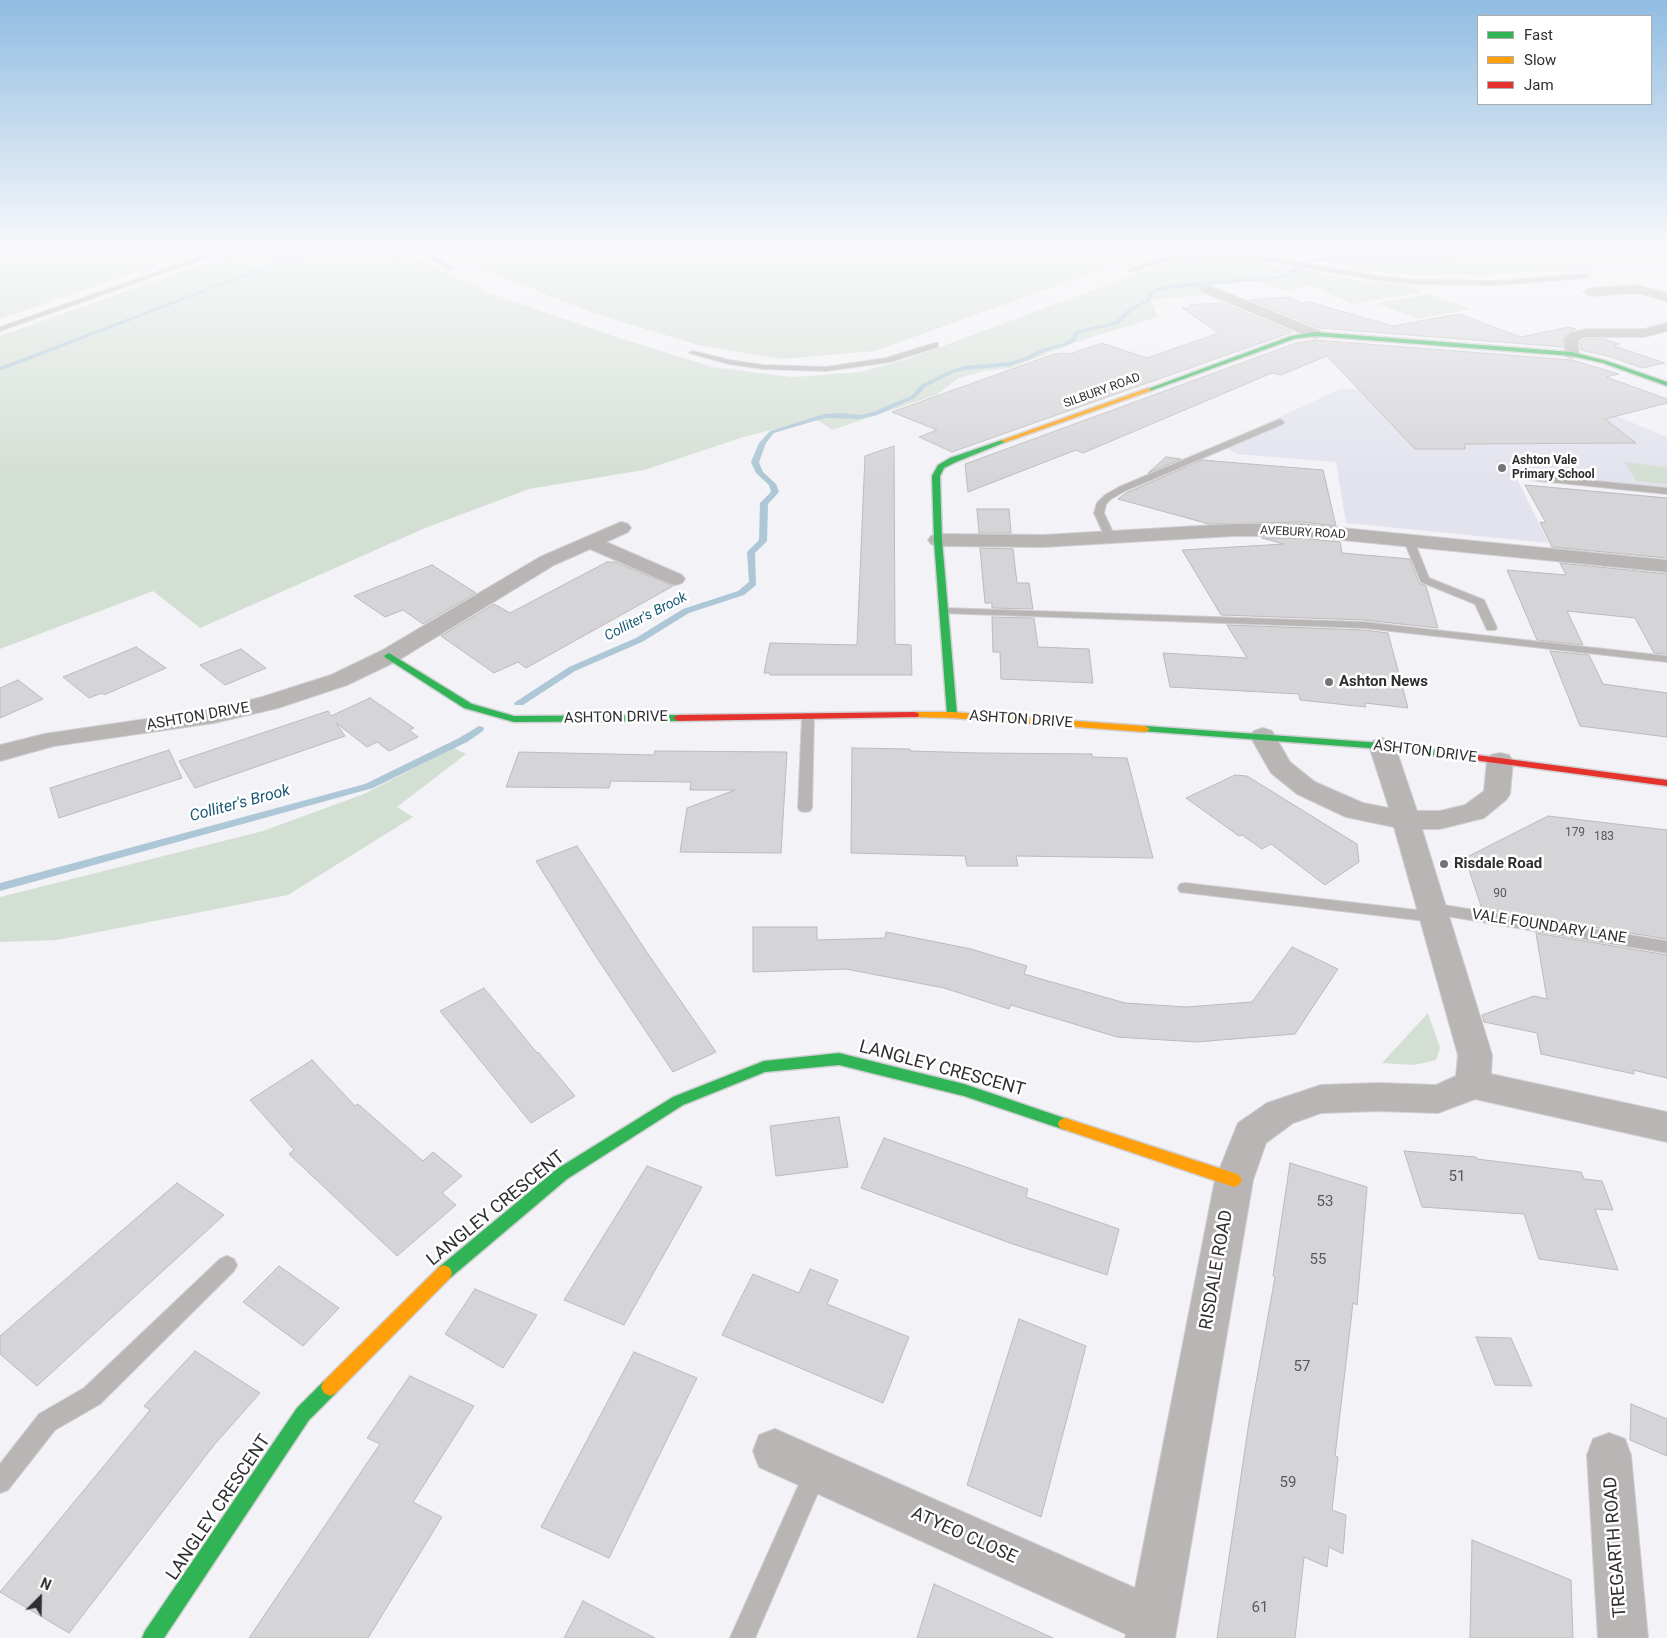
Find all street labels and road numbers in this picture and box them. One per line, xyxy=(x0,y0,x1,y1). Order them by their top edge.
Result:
street label: SILBURY ROAD xyxy=(1062,370,1142,412)
street label: AVEBURY ROAD xyxy=(1260,524,1346,542)
street label: ASHTON DRIVE xyxy=(145,699,251,735)
street label: ASHTON DRIVE xyxy=(969,707,1073,733)
street label: ASHTON DRIVE xyxy=(564,708,668,728)
street label: ASHTON DRIVE xyxy=(1372,737,1478,767)
street label: VALE FOUNDARY LANE xyxy=(1470,906,1628,948)
street label: LANGLEY CRESCENT xyxy=(857,1036,1027,1102)
street label: LANGLEY CRESCENT xyxy=(423,1147,569,1271)
street label: RISDALE ROAD xyxy=(1196,1208,1238,1332)
street label: LANGLEY CRESCENT xyxy=(162,1431,276,1585)
street label: TREGARTH ROAD xyxy=(1600,1476,1632,1618)
street label: ATYEO CLOSE xyxy=(908,1503,1020,1569)

